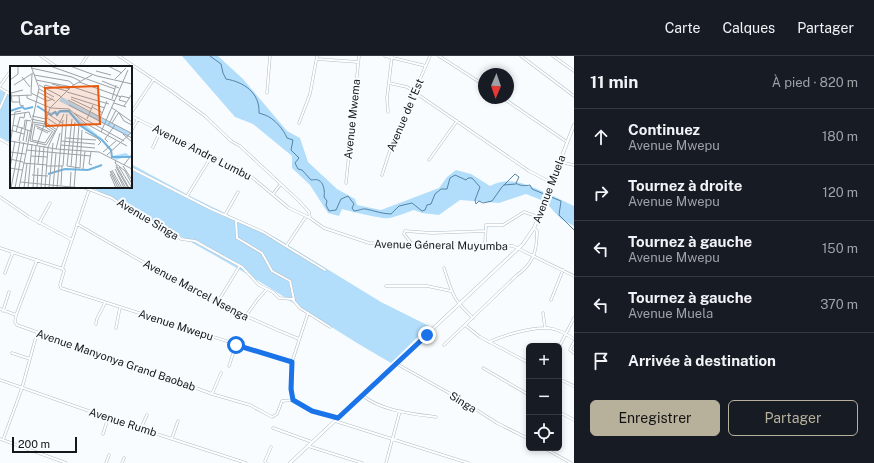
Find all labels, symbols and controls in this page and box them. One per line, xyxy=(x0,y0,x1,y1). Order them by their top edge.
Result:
text: Carte xyxy=(20,17,70,39)
text: Carte xyxy=(665,20,701,36)
text: Calques xyxy=(723,20,775,36)
text: Partager xyxy=(797,20,854,36)
inset map xyxy=(10,66,132,188)
north arrow xyxy=(478,68,514,104)
text: 11 min xyxy=(590,72,638,92)
text: À pied · 820 m xyxy=(772,75,858,90)
street label: Avenue de l'Est xyxy=(384,77,426,153)
street label: Avenue Mwema xyxy=(342,78,362,160)
text: Continuez xyxy=(628,121,700,138)
street label: Avenue Andre Lumbu xyxy=(150,122,254,182)
icon: ahead xyxy=(590,126,612,148)
text: 180 m xyxy=(822,129,858,144)
text: Avenue Mwepu xyxy=(628,138,720,153)
street label: Avenue Muela xyxy=(530,153,568,225)
text: Tournez à droite xyxy=(628,177,742,194)
icon: right xyxy=(590,182,612,204)
text: 120 m xyxy=(823,185,858,200)
text: Avenue Mwepu xyxy=(628,194,720,209)
street label: Avenue Singa xyxy=(115,196,181,242)
text: Tournez à gauche xyxy=(628,233,752,250)
street label: Avenue Géneral Muyumba xyxy=(374,238,508,252)
icon: left xyxy=(590,238,612,260)
text: 150 m xyxy=(822,241,858,256)
text: Avenue Mwepu xyxy=(628,250,720,265)
street label: Avenue Marcel Nsenga xyxy=(141,257,251,323)
text: Tournez à gauche xyxy=(628,289,752,306)
icon: left xyxy=(590,294,612,316)
text: 370 m xyxy=(820,297,858,312)
text: Avenue Muela xyxy=(628,306,713,321)
street label: Avenue Mwepu xyxy=(137,307,215,343)
route end xyxy=(418,326,436,344)
street label: Avenue Manyonya Grand Baobab xyxy=(35,327,198,393)
route start xyxy=(227,336,245,354)
map controls xyxy=(526,343,562,451)
button: + xyxy=(526,343,562,379)
icon: arrive xyxy=(590,350,612,372)
text: Arrivée à destination xyxy=(628,352,776,369)
button: − xyxy=(526,379,562,415)
street label: Singa xyxy=(447,389,479,415)
button: Enregistrer xyxy=(590,400,720,436)
button: Partager xyxy=(728,400,858,436)
street label: Avenue Rumb xyxy=(88,405,159,439)
button: locate xyxy=(526,415,562,451)
scale bar xyxy=(12,435,77,454)
text: 200 m xyxy=(18,438,50,450)

